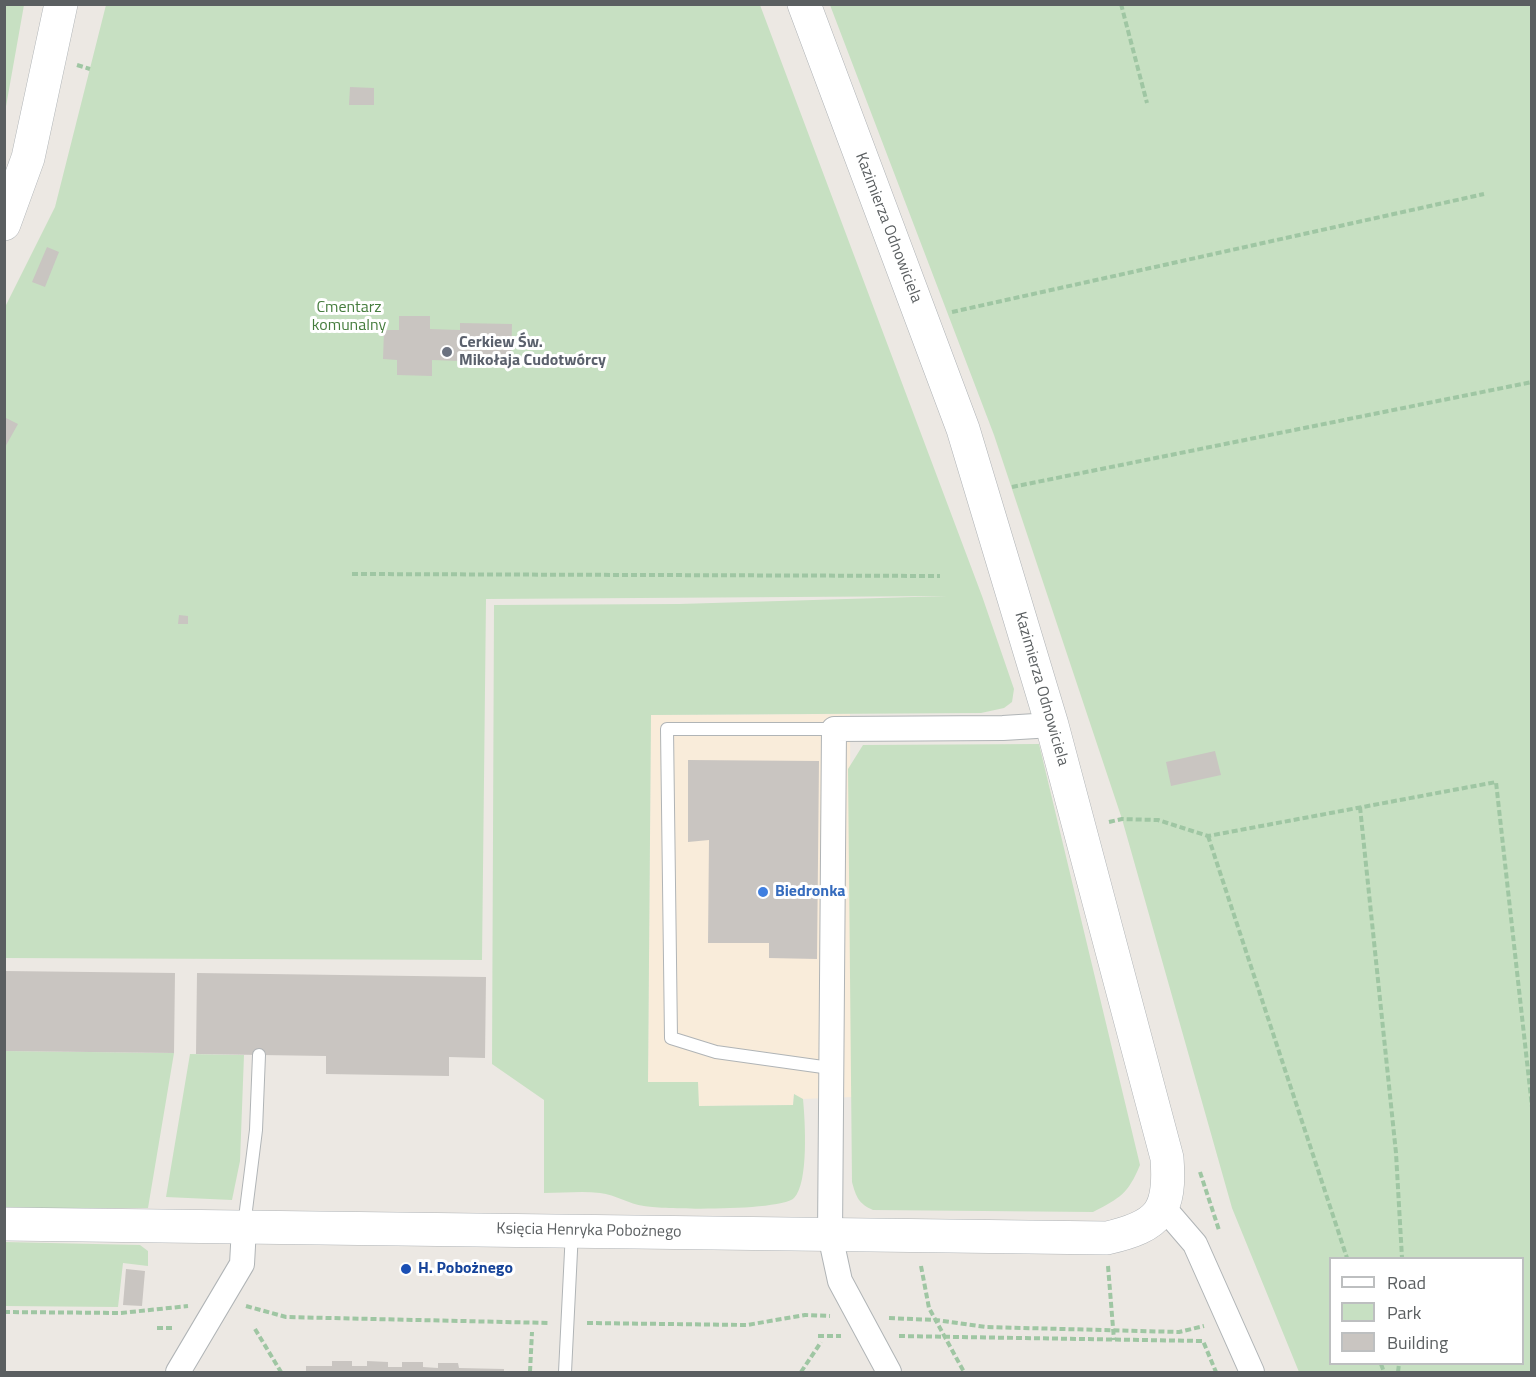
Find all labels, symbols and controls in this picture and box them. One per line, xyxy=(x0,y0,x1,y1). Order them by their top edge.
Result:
street label: Kazimierza Odnowiciela xyxy=(851,150,925,306)
park label: Cmentarz komunalny xyxy=(312,298,386,336)
place label: Cerkiew Św. Mikołaja Cudotwórcy xyxy=(459,333,606,371)
marker: Cerkiew Św. Mikołaja Cudotwórcy xyxy=(440,345,454,359)
street label: Kazimierza Odnowiciela xyxy=(1010,610,1072,768)
place label: Biedronka xyxy=(775,882,846,902)
marker: Biedronka xyxy=(756,885,770,899)
street label: Księcia Henryka Pobożnego xyxy=(496,1220,682,1242)
legend xyxy=(1329,1257,1524,1365)
place label: H. Pobożnego xyxy=(418,1259,513,1279)
marker: H. Pobożnego xyxy=(399,1262,413,1276)
text: Road xyxy=(1387,1269,1426,1296)
text: Park xyxy=(1387,1299,1421,1326)
text: Building xyxy=(1387,1329,1448,1356)

